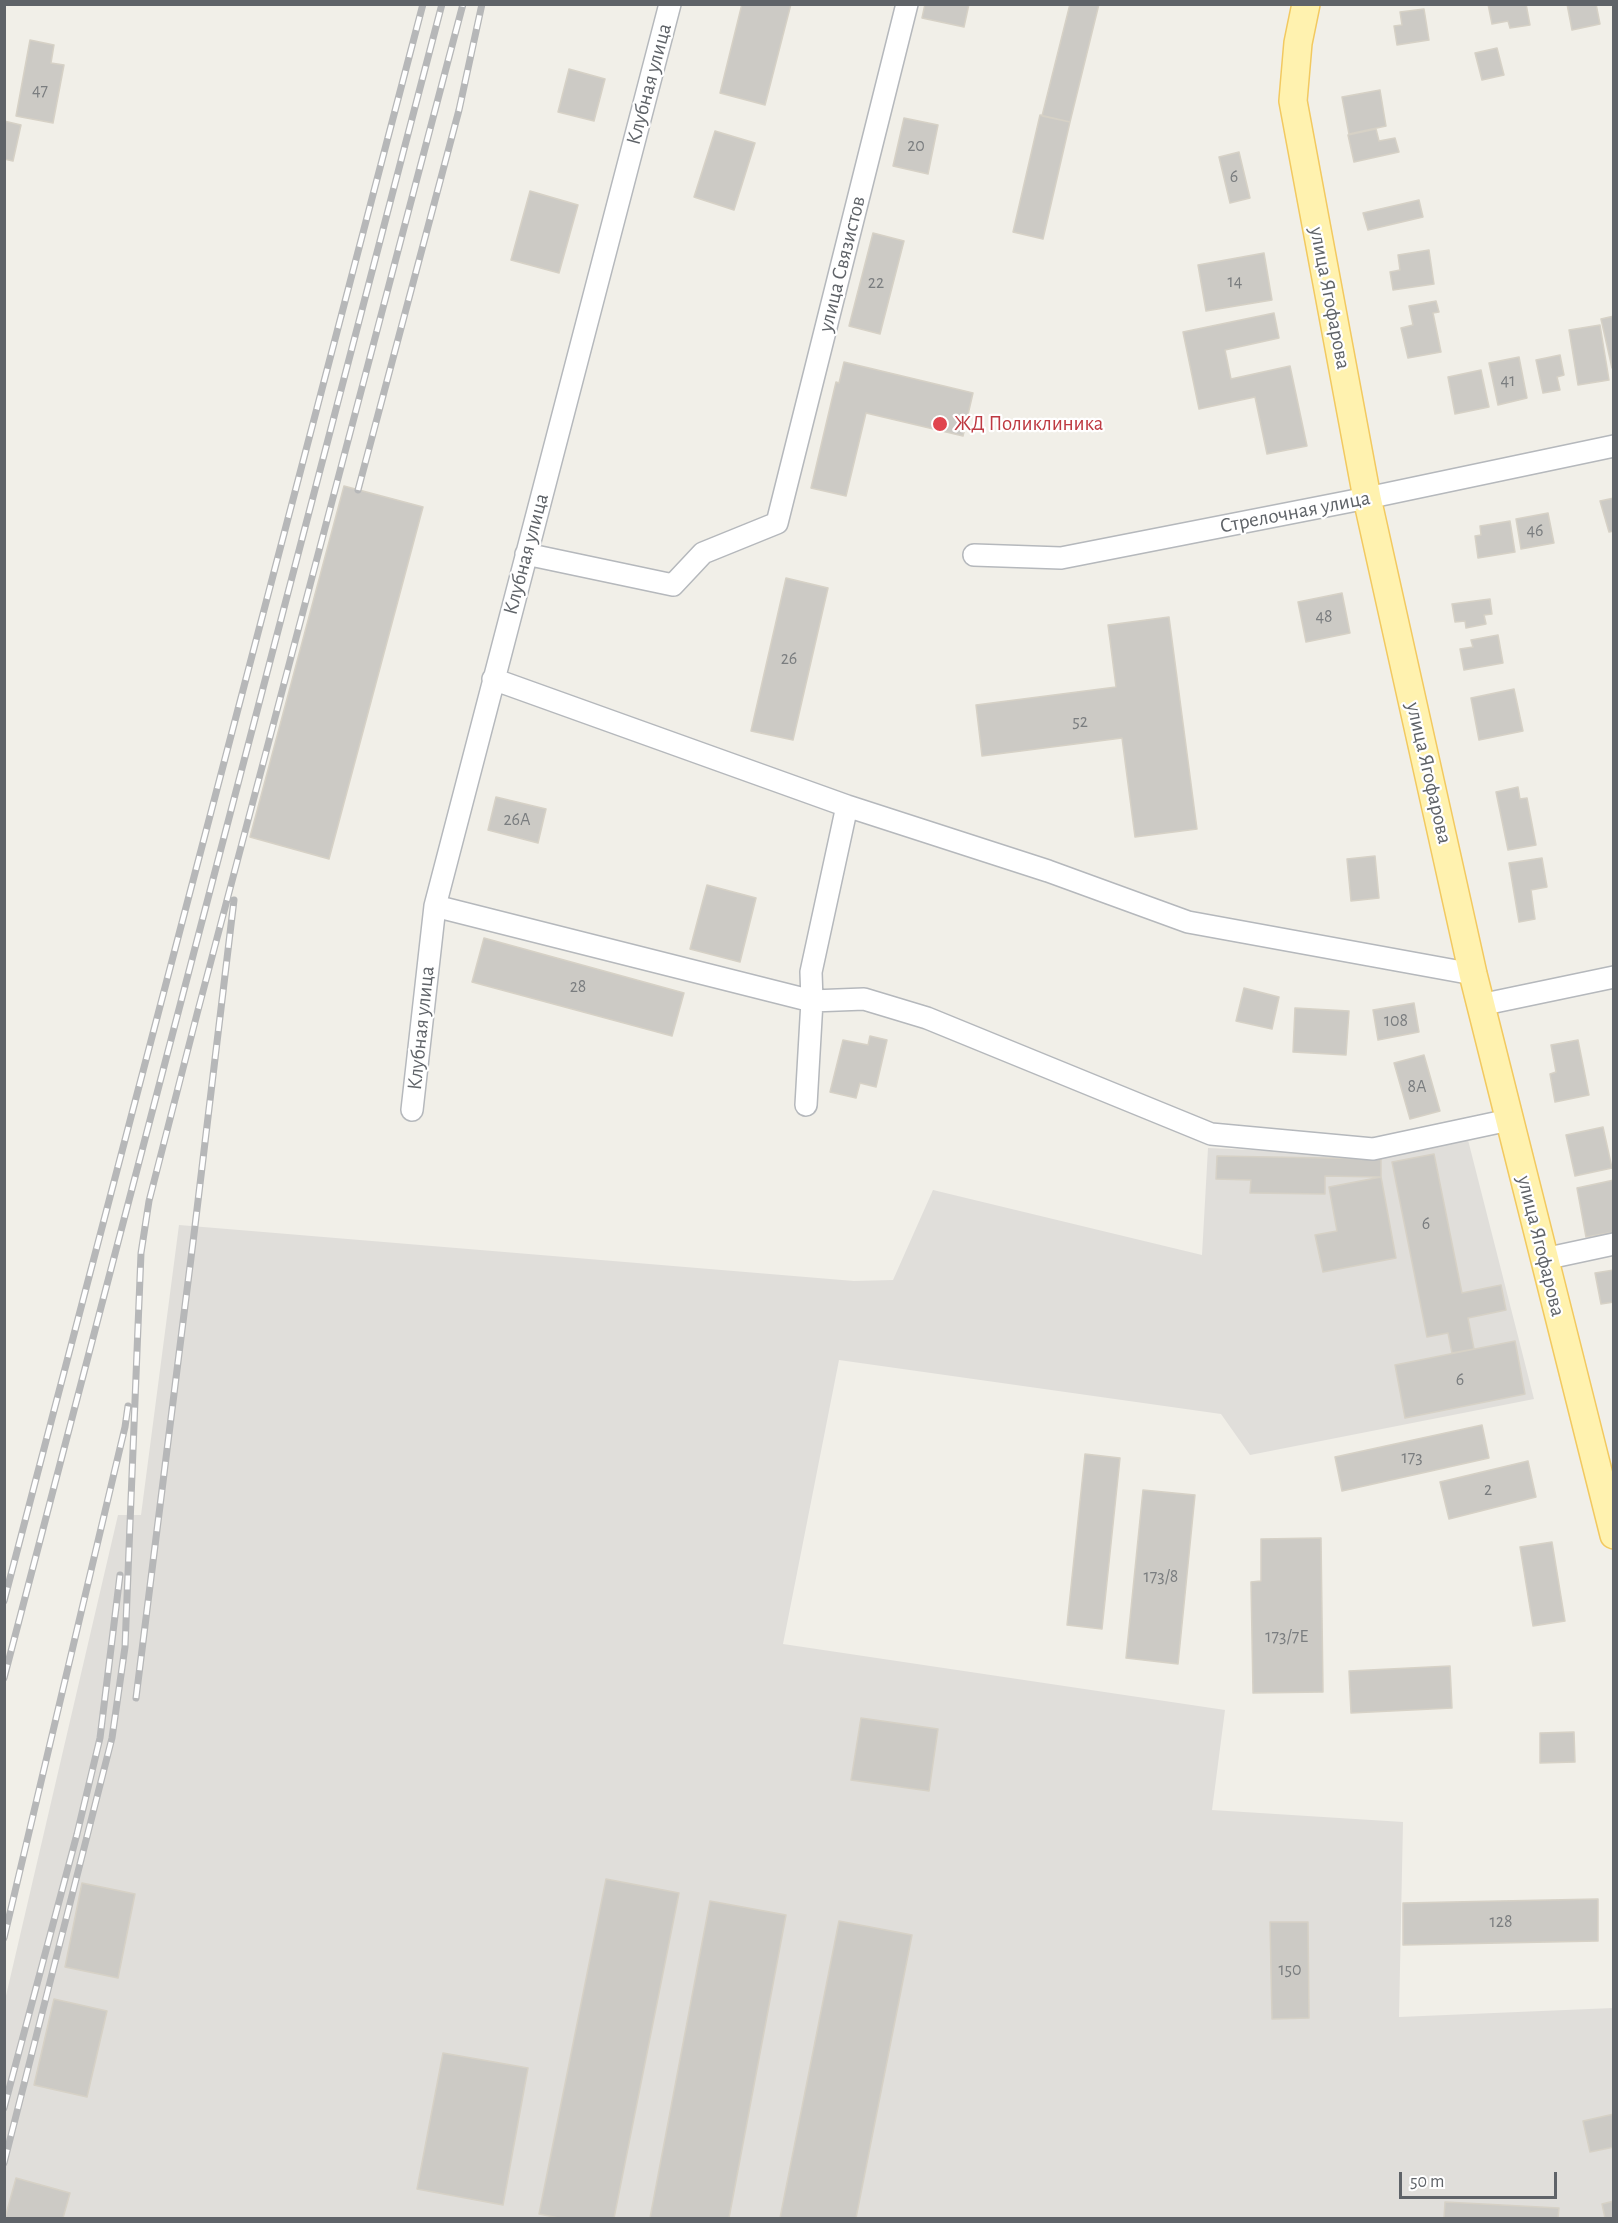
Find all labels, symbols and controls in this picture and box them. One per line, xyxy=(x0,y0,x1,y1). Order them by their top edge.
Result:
street label: Клубная улица xyxy=(621,20,677,148)
house number: 47 xyxy=(32,80,48,102)
house number: 20 xyxy=(907,135,925,157)
house number: 6 xyxy=(1230,166,1238,188)
street label: улица Связистов xyxy=(813,194,871,334)
street label: улица Ягофарова xyxy=(1304,225,1356,371)
house number: 14 xyxy=(1228,271,1242,293)
house number: 22 xyxy=(868,272,884,294)
house number: 41 xyxy=(1501,370,1515,392)
place label: ЖД Поликлиника xyxy=(954,411,1103,437)
marker: ЖД Поликлиника xyxy=(931,415,949,433)
street label: Стрелочная улица xyxy=(1218,485,1372,539)
street label: Клубная улица xyxy=(498,490,554,618)
house number: 46 xyxy=(1526,520,1544,542)
house number: 48 xyxy=(1315,606,1333,628)
house number: 26 xyxy=(781,648,797,670)
street label: улица Ягофарова xyxy=(1400,700,1458,846)
house number: 52 xyxy=(1072,711,1088,733)
house number: 26А xyxy=(503,809,531,831)
street label: Клубная улица xyxy=(402,965,440,1091)
house number: 28 xyxy=(570,976,586,998)
house number: 108 xyxy=(1384,1010,1408,1032)
house number: 8А xyxy=(1407,1076,1427,1098)
street label: улица Ягофарова xyxy=(1511,1173,1571,1319)
house number: 6 xyxy=(1422,1213,1430,1235)
house number: 6 xyxy=(1456,1369,1464,1391)
house number: 173 xyxy=(1401,1447,1423,1469)
house number: 2 xyxy=(1484,1479,1492,1501)
house number: 173/8 xyxy=(1144,1566,1178,1588)
house number: 173/7Е xyxy=(1265,1626,1309,1648)
house number: 128 xyxy=(1490,1911,1512,1933)
house number: 150 xyxy=(1278,1959,1302,1981)
scale bar xyxy=(1402,2160,1560,2198)
text: 50 m xyxy=(1410,2173,1444,2191)

